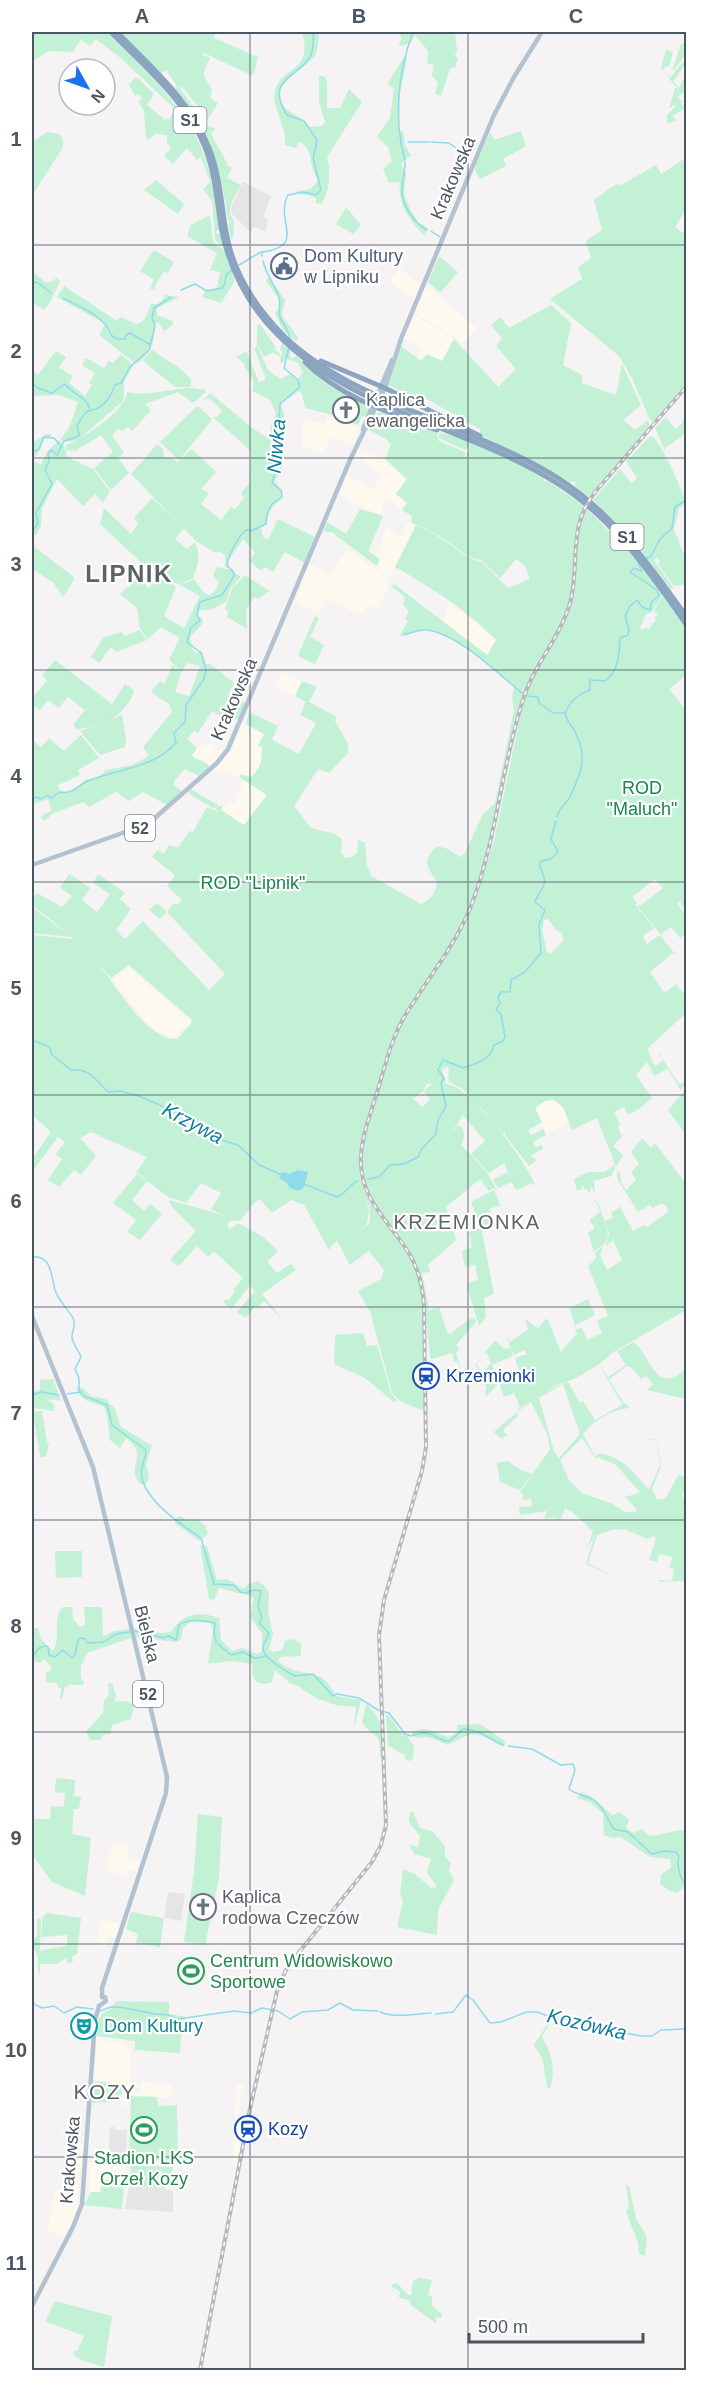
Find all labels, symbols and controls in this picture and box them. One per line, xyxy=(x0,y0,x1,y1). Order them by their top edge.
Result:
text: A xyxy=(135,5,149,27)
text: B xyxy=(352,5,366,27)
text: C xyxy=(569,5,583,27)
north arrow xyxy=(57,57,117,117)
text: N xyxy=(88,86,108,106)
road number: S1 xyxy=(174,107,207,133)
text: 1 xyxy=(10,128,22,150)
street label: Krakowska xyxy=(427,133,480,222)
place label: Dom Kultury w Lipniku xyxy=(303,246,403,287)
public building icon: Dom Kultury w Lipniku xyxy=(269,251,299,281)
text: 2 xyxy=(10,340,22,362)
place label: Kaplica ewangelicka xyxy=(366,390,466,431)
church icon: Kaplica ewangelicka xyxy=(331,395,361,425)
water label: Niwka xyxy=(263,418,289,474)
road number: S1 xyxy=(610,524,644,550)
text: 3 xyxy=(10,553,22,575)
district label: LIPNIK xyxy=(85,560,173,587)
street label: Krakowska xyxy=(207,654,261,743)
text: 4 xyxy=(10,765,22,787)
park label: ROD "Maluch" xyxy=(607,778,677,819)
road number: 52 xyxy=(125,815,155,841)
park label: ROD "Lipnik" xyxy=(201,873,305,893)
text: 5 xyxy=(10,977,22,999)
water label: Krzywa xyxy=(159,1098,227,1148)
text: 6 xyxy=(10,1190,22,1212)
district label: KRZEMIONKA xyxy=(393,1211,541,1233)
station icon: Krzemionki xyxy=(411,1361,441,1391)
place label: Krzemionki xyxy=(446,1366,535,1386)
text: 7 xyxy=(10,1402,22,1424)
street label: Bielska xyxy=(130,1603,164,1666)
text: 8 xyxy=(10,1615,22,1637)
road number: 52 xyxy=(133,1681,163,1707)
text: 9 xyxy=(10,1827,22,1849)
place label: Kaplica rodowa Czeczów xyxy=(222,1887,360,1928)
church icon: Kaplica rodowa Czeczów xyxy=(188,1892,218,1922)
place label: Centrum Widowiskowo Sportowe xyxy=(210,1951,393,1992)
sports icon: Centrum Widowiskowo Sportowe xyxy=(176,1956,206,1986)
water label: Kozówka xyxy=(545,2004,629,2044)
theatre icon: Dom Kultury xyxy=(69,2011,99,2041)
place label: Dom Kultury xyxy=(104,2016,203,2036)
text: 10 xyxy=(5,2039,27,2061)
district label: KOZY xyxy=(73,2080,137,2103)
street label: Krakowska xyxy=(56,2114,84,2205)
station icon: Kozy xyxy=(233,2114,263,2144)
sports icon: Stadion LKS Orzeł Kozy xyxy=(129,2115,159,2145)
place label: Kozy xyxy=(268,2119,308,2139)
place label: Stadion LKS Orzeł Kozy xyxy=(94,2148,194,2189)
text: 11 xyxy=(5,2252,27,2274)
scale bar xyxy=(469,2306,643,2344)
text: 500 m xyxy=(478,2317,528,2337)

